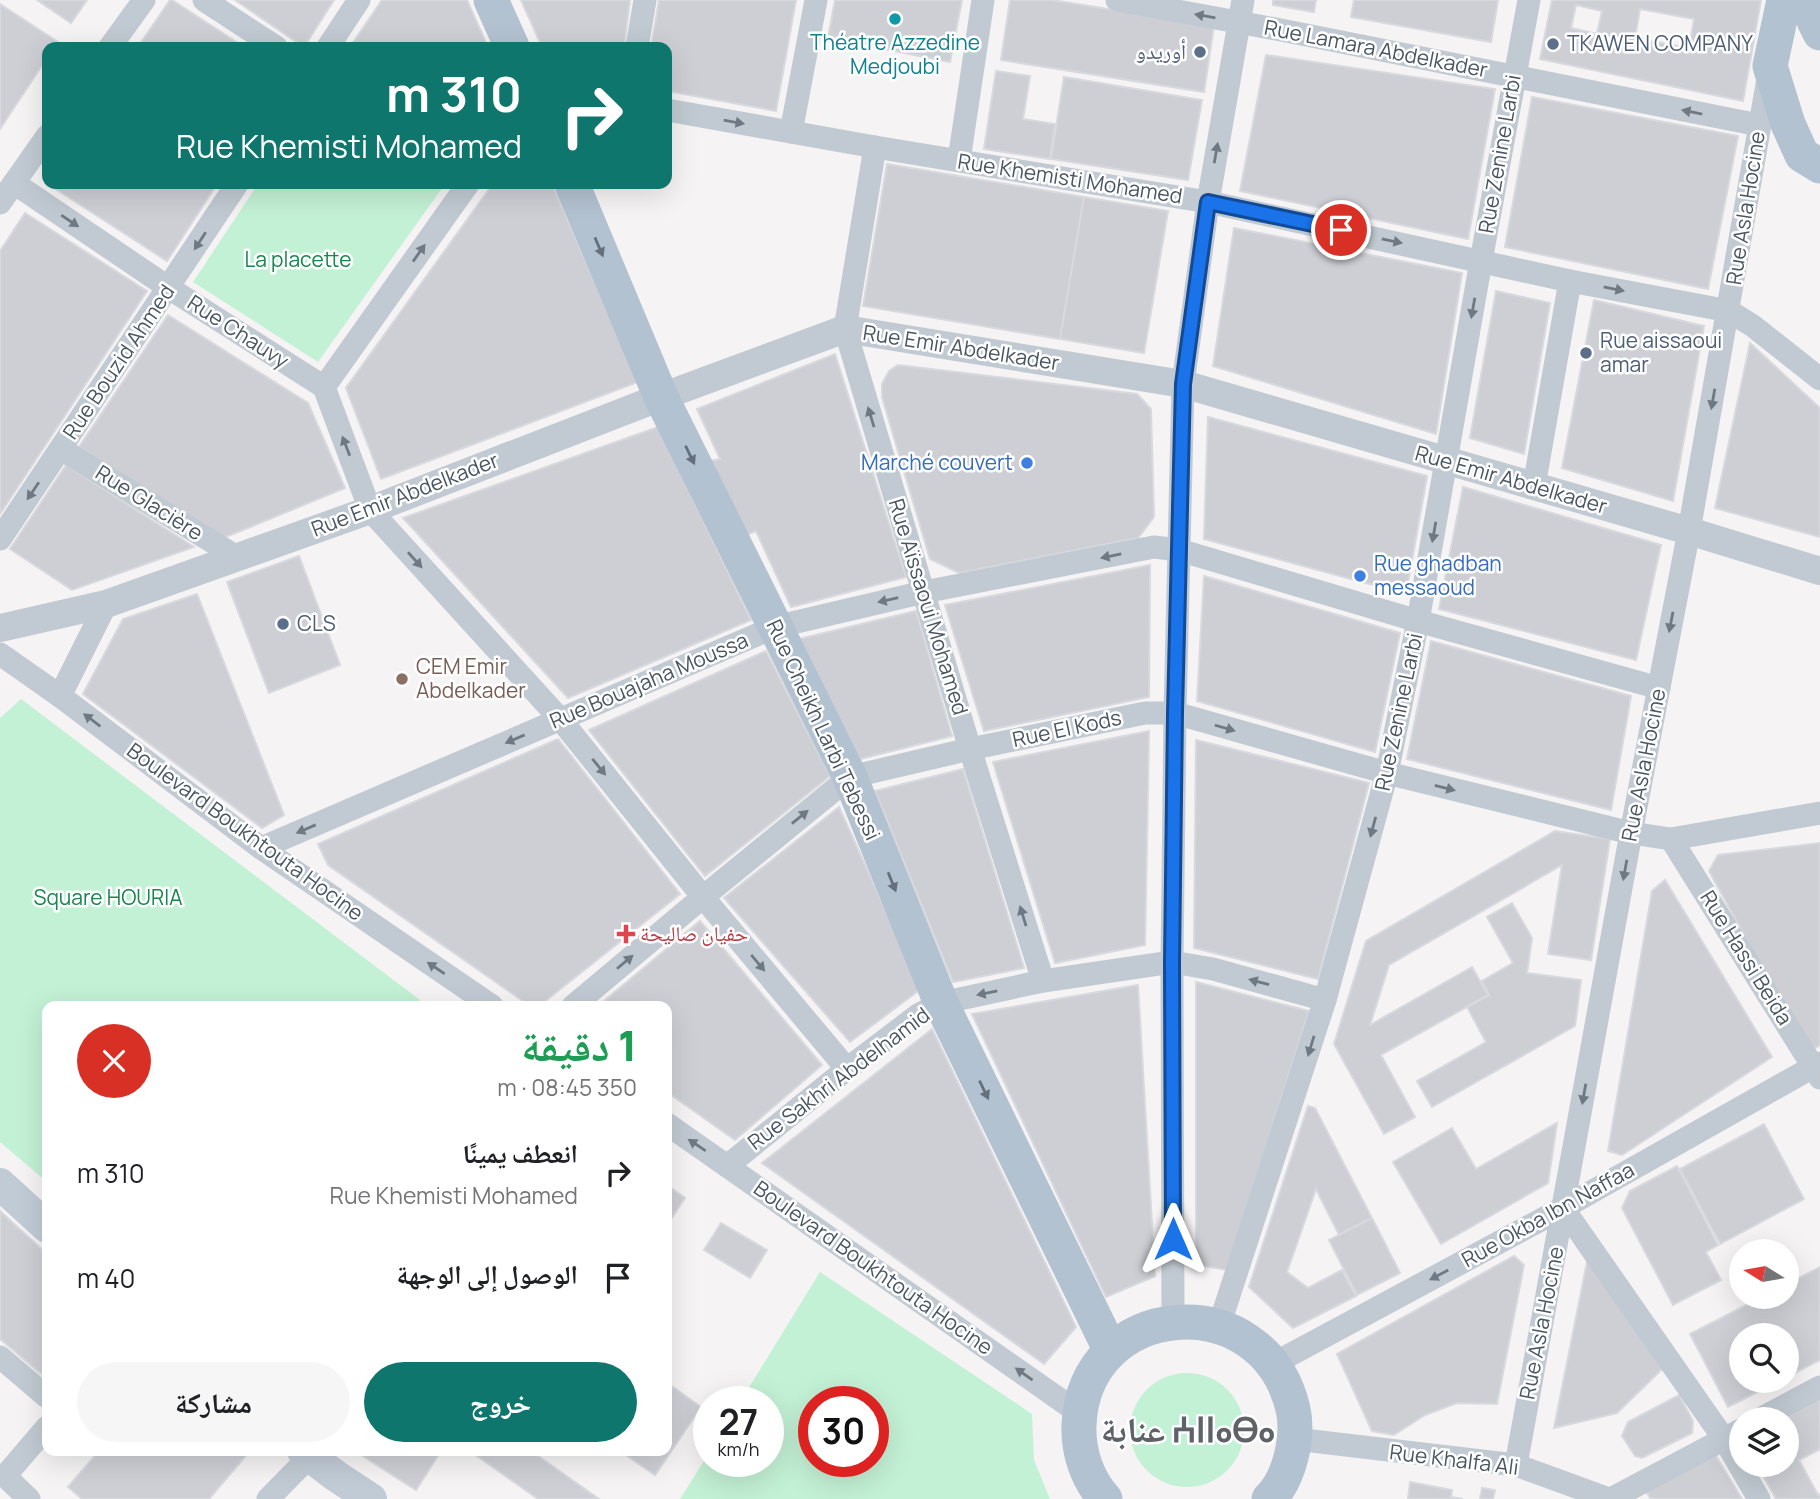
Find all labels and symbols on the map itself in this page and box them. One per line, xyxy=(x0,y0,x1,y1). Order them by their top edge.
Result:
one-way arrow xyxy=(1194,10,1216,21)
marker: Théatre Azzedine Medjoubi xyxy=(887,11,903,27)
street label: Rue Lamara Abdelkader xyxy=(1262,13,1491,83)
place label: Théatre Azzedine Medjoubi xyxy=(810,28,980,80)
place label: TKAWEN COMPANY xyxy=(1567,29,1753,57)
marker: TKAWEN COMPANY xyxy=(1545,36,1561,52)
place label: أوريدو xyxy=(1136,37,1186,65)
marker: أوريدو xyxy=(1192,44,1208,60)
street label: Rue Zenine Larbi xyxy=(1471,72,1527,235)
one-way arrow xyxy=(1681,106,1703,117)
one-way arrow xyxy=(723,117,745,128)
street label: Rue Asla Hocine xyxy=(1719,129,1771,287)
one-way arrow xyxy=(1211,142,1222,164)
street label: Rue Khemisti Mohamed xyxy=(956,146,1184,210)
pin xyxy=(1311,200,1371,260)
one-way arrow xyxy=(61,214,79,228)
one-way arrow xyxy=(193,231,206,250)
one-way arrow xyxy=(593,236,604,257)
one-way arrow xyxy=(1381,236,1403,247)
one-way arrow xyxy=(412,244,426,262)
park label: La placette xyxy=(244,245,352,273)
street label: Rue Bouzid Ahmed xyxy=(56,279,180,444)
one-way arrow xyxy=(1603,284,1625,295)
street label: Rue Chauvy xyxy=(182,288,295,374)
one-way arrow xyxy=(1467,297,1478,319)
street label: Rue Emir Abdelkader xyxy=(861,318,1062,376)
place label: Rue aissaoui amar xyxy=(1600,326,1722,378)
marker: Rue aissaoui amar xyxy=(1578,345,1594,361)
one-way arrow xyxy=(1707,388,1718,410)
one-way arrow xyxy=(866,406,876,427)
one-way arrow xyxy=(340,435,351,456)
street label: Rue Emir Abdelkader xyxy=(1412,438,1611,520)
street label: Rue Emir Abdelkader xyxy=(307,445,503,543)
one-way arrow xyxy=(684,445,695,465)
place label: Marché couvert xyxy=(861,448,1013,476)
marker: Marché couvert xyxy=(1019,455,1035,471)
street label: Rue Glacière xyxy=(91,458,209,546)
one-way arrow xyxy=(26,482,40,500)
street label: Rue Aïssaoui Mohamed xyxy=(883,495,975,718)
one-way arrow xyxy=(1428,521,1439,543)
place label: Rue ghadban messaoud xyxy=(1374,549,1502,601)
one-way arrow xyxy=(1100,550,1122,561)
one-way arrow xyxy=(407,551,423,568)
marker: Rue ghadban messaoud xyxy=(1352,568,1368,584)
one-way arrow xyxy=(877,595,899,606)
place label: CLS xyxy=(297,609,336,637)
one-way arrow xyxy=(1666,612,1677,634)
street label: Rue Cheikh Larbi Tebessi xyxy=(760,615,887,844)
marker: CLS xyxy=(275,616,291,632)
street label: Rue Bouajaha Moussa xyxy=(545,626,752,735)
street label: Rue Zenine Larbi xyxy=(1368,630,1428,793)
place label: CEM Emir Abdelkader xyxy=(416,652,526,704)
marker: CEM Emir Abdelkader xyxy=(394,671,410,687)
street label: Rue Asla Hocine xyxy=(1614,686,1672,844)
street label: Rue El Kods xyxy=(1010,703,1124,753)
one-way arrow xyxy=(83,714,101,728)
one-way arrow xyxy=(1215,723,1236,733)
one-way arrow xyxy=(505,734,526,745)
street label: Boulevard Boukhtouta Hocine xyxy=(122,736,369,926)
one-way arrow xyxy=(591,758,606,776)
one-way arrow xyxy=(1434,782,1456,793)
one-way arrow xyxy=(792,810,809,825)
one-way arrow xyxy=(1367,817,1377,838)
one-way arrow xyxy=(296,824,317,835)
one-way arrow xyxy=(1619,859,1630,881)
one-way arrow xyxy=(887,871,898,892)
park label: Square HOURIA xyxy=(33,883,183,911)
street label: Rue Hassi Beida xyxy=(1694,885,1799,1030)
one-way arrow xyxy=(1017,905,1028,926)
place label: حفيان صاليحة xyxy=(640,919,748,947)
marker: حفيان صاليحة xyxy=(618,926,634,942)
one-way arrow xyxy=(750,954,765,971)
one-way arrow xyxy=(617,955,634,970)
one-way arrow xyxy=(427,961,445,975)
one-way arrow xyxy=(1248,976,1270,987)
one-way arrow xyxy=(976,987,998,998)
street label: Rue Sakhri Abdelhamid xyxy=(742,1001,935,1156)
one-way arrow xyxy=(1305,1035,1315,1056)
one-way arrow xyxy=(978,1080,989,1100)
one-way arrow xyxy=(1578,1083,1589,1105)
one-way arrow xyxy=(688,1138,706,1152)
street label: Rue Okba Ibn Naffaa xyxy=(1456,1155,1639,1273)
street label: Boulevard Boukhtouta Hocine xyxy=(749,1174,999,1361)
position arrow xyxy=(1136,1202,1210,1276)
north arrow xyxy=(1729,1239,1799,1309)
street label: Rue Asla Hocine xyxy=(1512,1244,1570,1402)
one-way arrow xyxy=(1429,1269,1449,1281)
one-way arrow xyxy=(1015,1367,1033,1381)
speed limit sign: 30 xyxy=(798,1386,889,1477)
district label: عنابة ⵄⵏⵏⴰⴱⴰ xyxy=(1101,1405,1275,1453)
street label: Rue Khalfa Ali xyxy=(1388,1437,1520,1481)

